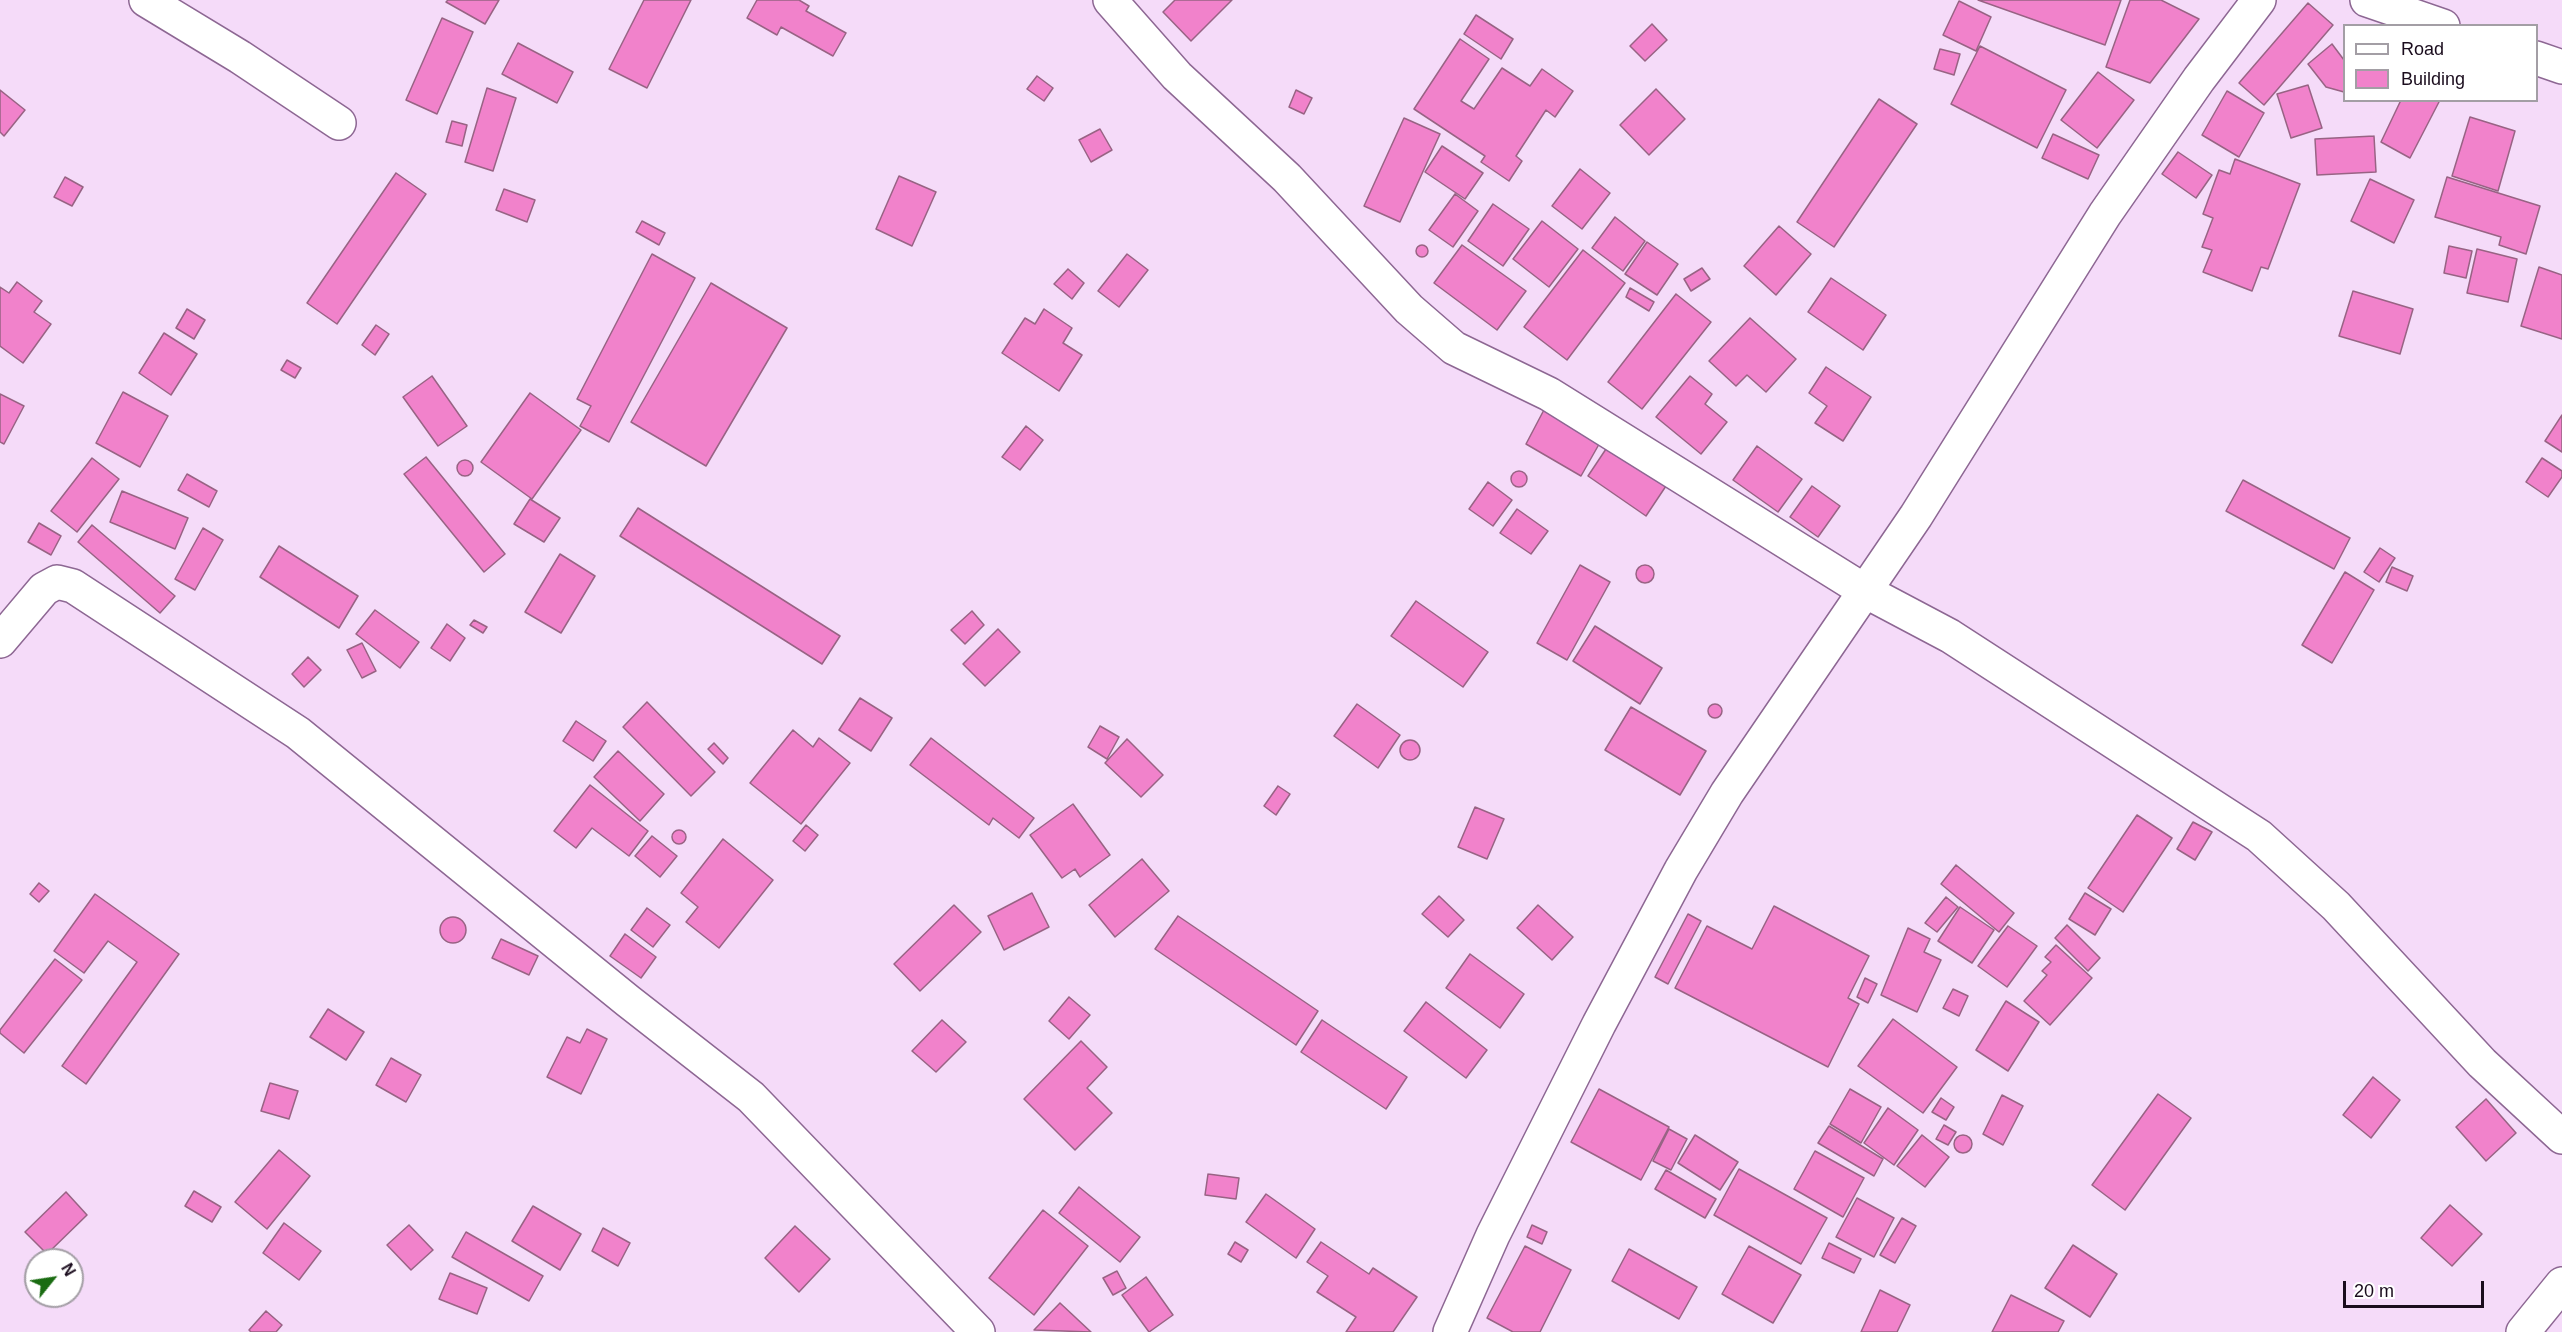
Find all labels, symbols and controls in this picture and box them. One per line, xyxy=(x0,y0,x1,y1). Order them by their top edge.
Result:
legend xyxy=(2343,24,2538,102)
text: Road xyxy=(2401,39,2444,59)
text: Building xyxy=(2401,69,2465,89)
north arrow xyxy=(24,1248,84,1308)
text: N xyxy=(58,1260,79,1279)
scale bar xyxy=(2346,1269,2487,1307)
text: 20 m xyxy=(2354,1281,2394,1301)

